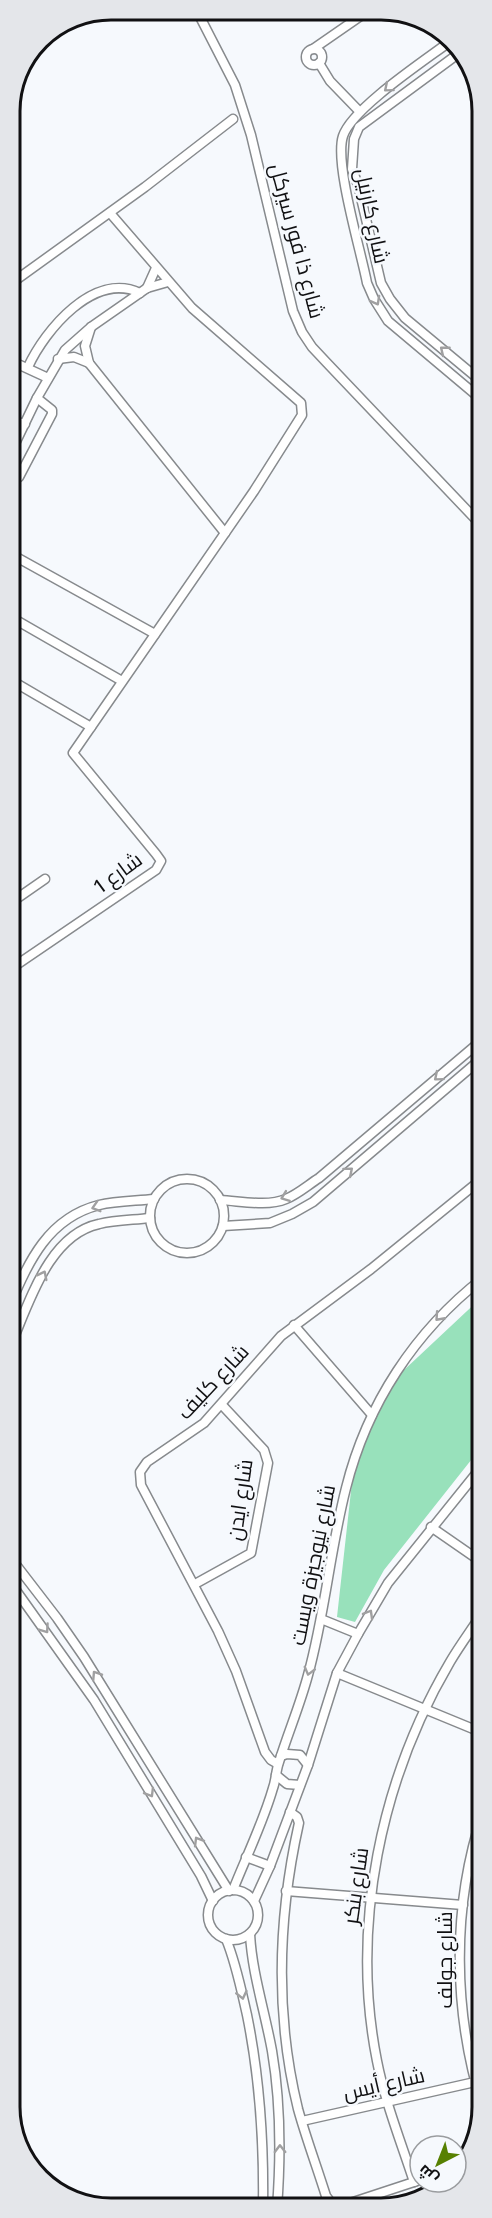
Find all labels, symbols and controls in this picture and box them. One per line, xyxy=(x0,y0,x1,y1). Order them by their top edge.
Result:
one-way arrow xyxy=(384,80,395,91)
street label: شارع ذا فور سيركل xyxy=(263,161,330,322)
street label: شارع كارنيل xyxy=(348,166,395,266)
one-way arrow xyxy=(369,295,380,305)
one-way arrow xyxy=(440,346,451,357)
street label: شارع 1 xyxy=(89,847,148,900)
one-way arrow xyxy=(434,1070,445,1081)
one-way arrow xyxy=(342,1167,353,1178)
one-way arrow xyxy=(280,1190,291,1203)
one-way arrow xyxy=(91,1200,102,1212)
one-way arrow xyxy=(35,1270,47,1281)
one-way arrow xyxy=(435,1310,446,1321)
street label: شارع كليف xyxy=(172,1339,255,1426)
street label: شارع ايدن xyxy=(221,1458,260,1543)
street label: شارع نيوجيزة ويست xyxy=(285,1482,342,1648)
one-way arrow xyxy=(362,1610,374,1620)
one-way arrow xyxy=(38,1622,49,1633)
one-way arrow xyxy=(304,1665,316,1676)
one-way arrow xyxy=(91,1671,103,1681)
one-way arrow xyxy=(143,1787,155,1797)
one-way arrow xyxy=(194,1837,205,1847)
street label: شارع بنكر xyxy=(338,1846,375,1927)
street label: شارع جولف xyxy=(432,1911,459,2009)
one-way arrow xyxy=(235,1990,248,2000)
street label: شارع أيس xyxy=(341,2062,428,2107)
north arrow xyxy=(408,2134,468,2194)
one-way arrow xyxy=(274,2145,286,2154)
text: ش xyxy=(414,2161,442,2189)

